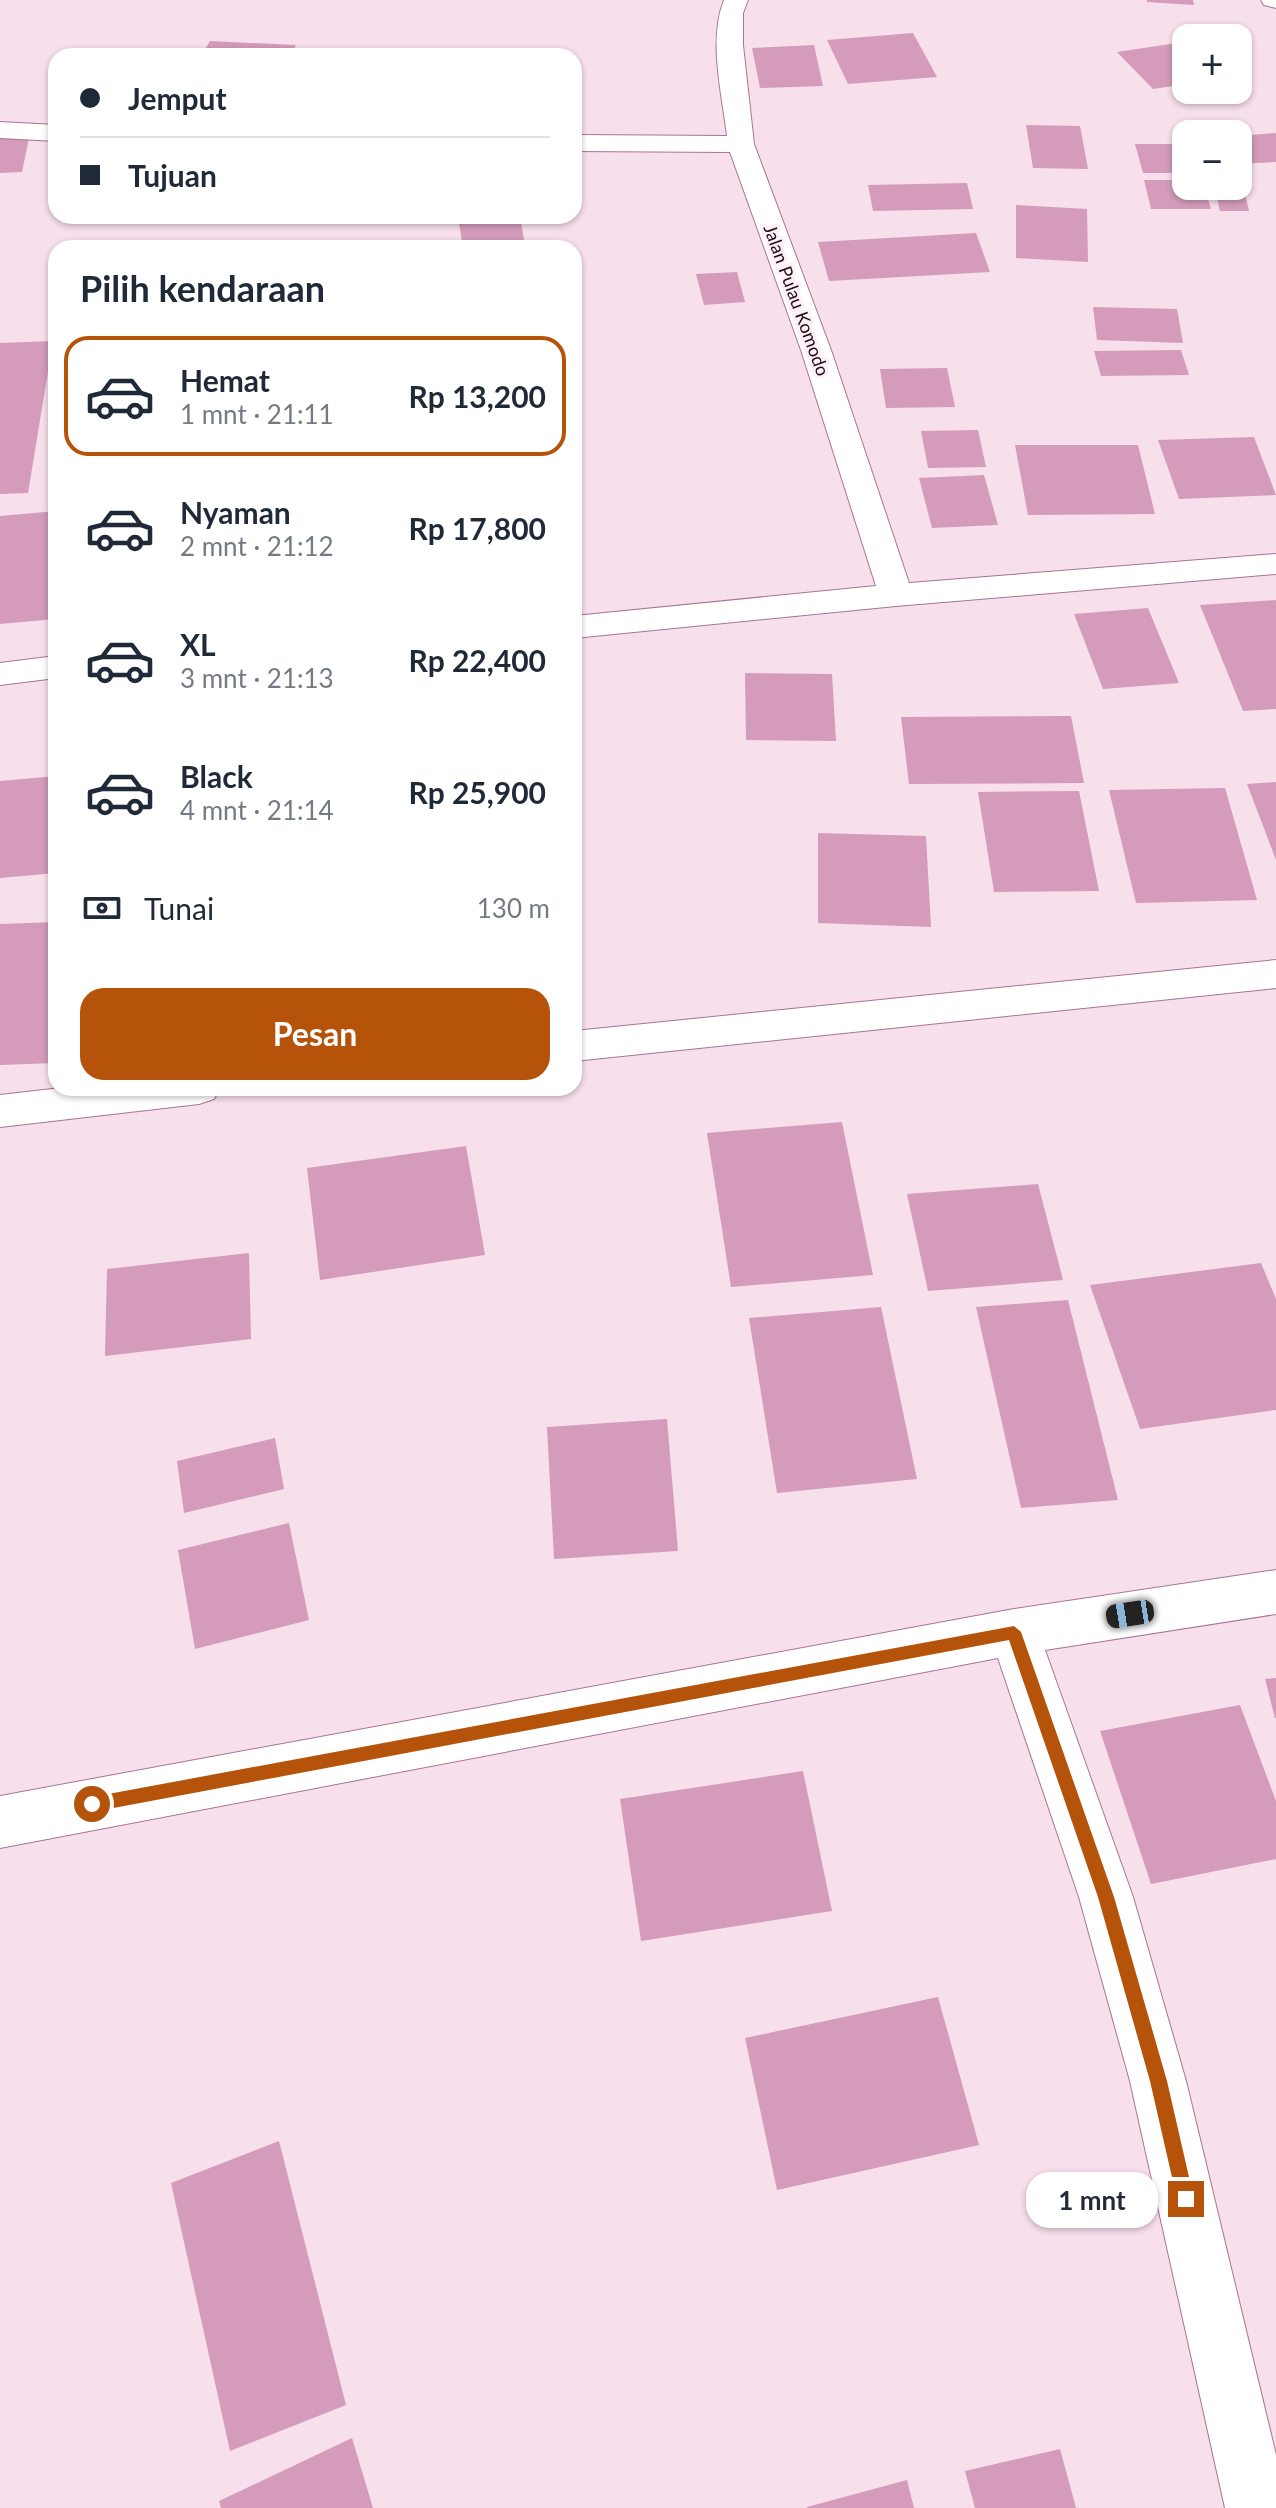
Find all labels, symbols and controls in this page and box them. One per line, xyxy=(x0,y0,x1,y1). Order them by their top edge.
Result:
map controls xyxy=(1172,24,1252,200)
button: + xyxy=(1172,24,1252,104)
text: Jemput xyxy=(128,80,227,116)
button: − xyxy=(1172,120,1252,200)
text: Tujuan xyxy=(128,157,217,193)
street label: Jalan Pulau Komodo xyxy=(759,221,835,379)
text: Pilih kendaraan xyxy=(80,266,325,310)
icon: car xyxy=(84,360,156,432)
text: Hemat xyxy=(180,362,270,398)
text: Rp 13,200 xyxy=(409,378,546,414)
text: 1 mnt · 21:11 xyxy=(180,398,334,430)
icon: car xyxy=(84,492,156,564)
text: Nyaman xyxy=(180,494,291,530)
text: Rp 17,800 xyxy=(409,510,546,546)
text: 2 mnt · 21:12 xyxy=(180,530,334,562)
icon: car xyxy=(84,624,156,696)
text: XL xyxy=(180,626,216,662)
text: Rp 22,400 xyxy=(409,642,546,678)
text: 3 mnt · 21:13 xyxy=(180,662,334,694)
icon: car xyxy=(84,756,156,828)
text: Black xyxy=(180,758,253,794)
text: Rp 25,900 xyxy=(409,774,546,810)
text: 4 mnt · 21:14 xyxy=(180,794,334,826)
icon: cash xyxy=(80,886,124,930)
text: Tunai xyxy=(144,890,214,926)
text: 130 m xyxy=(477,892,550,924)
button: Pesan xyxy=(80,988,550,1080)
car xyxy=(1104,1598,1156,1630)
route start xyxy=(74,1786,110,1822)
callout: 1 mnt xyxy=(1026,2171,1158,2227)
route end xyxy=(1168,2181,1204,2217)
text: 1 mnt xyxy=(1058,2184,1126,2216)

